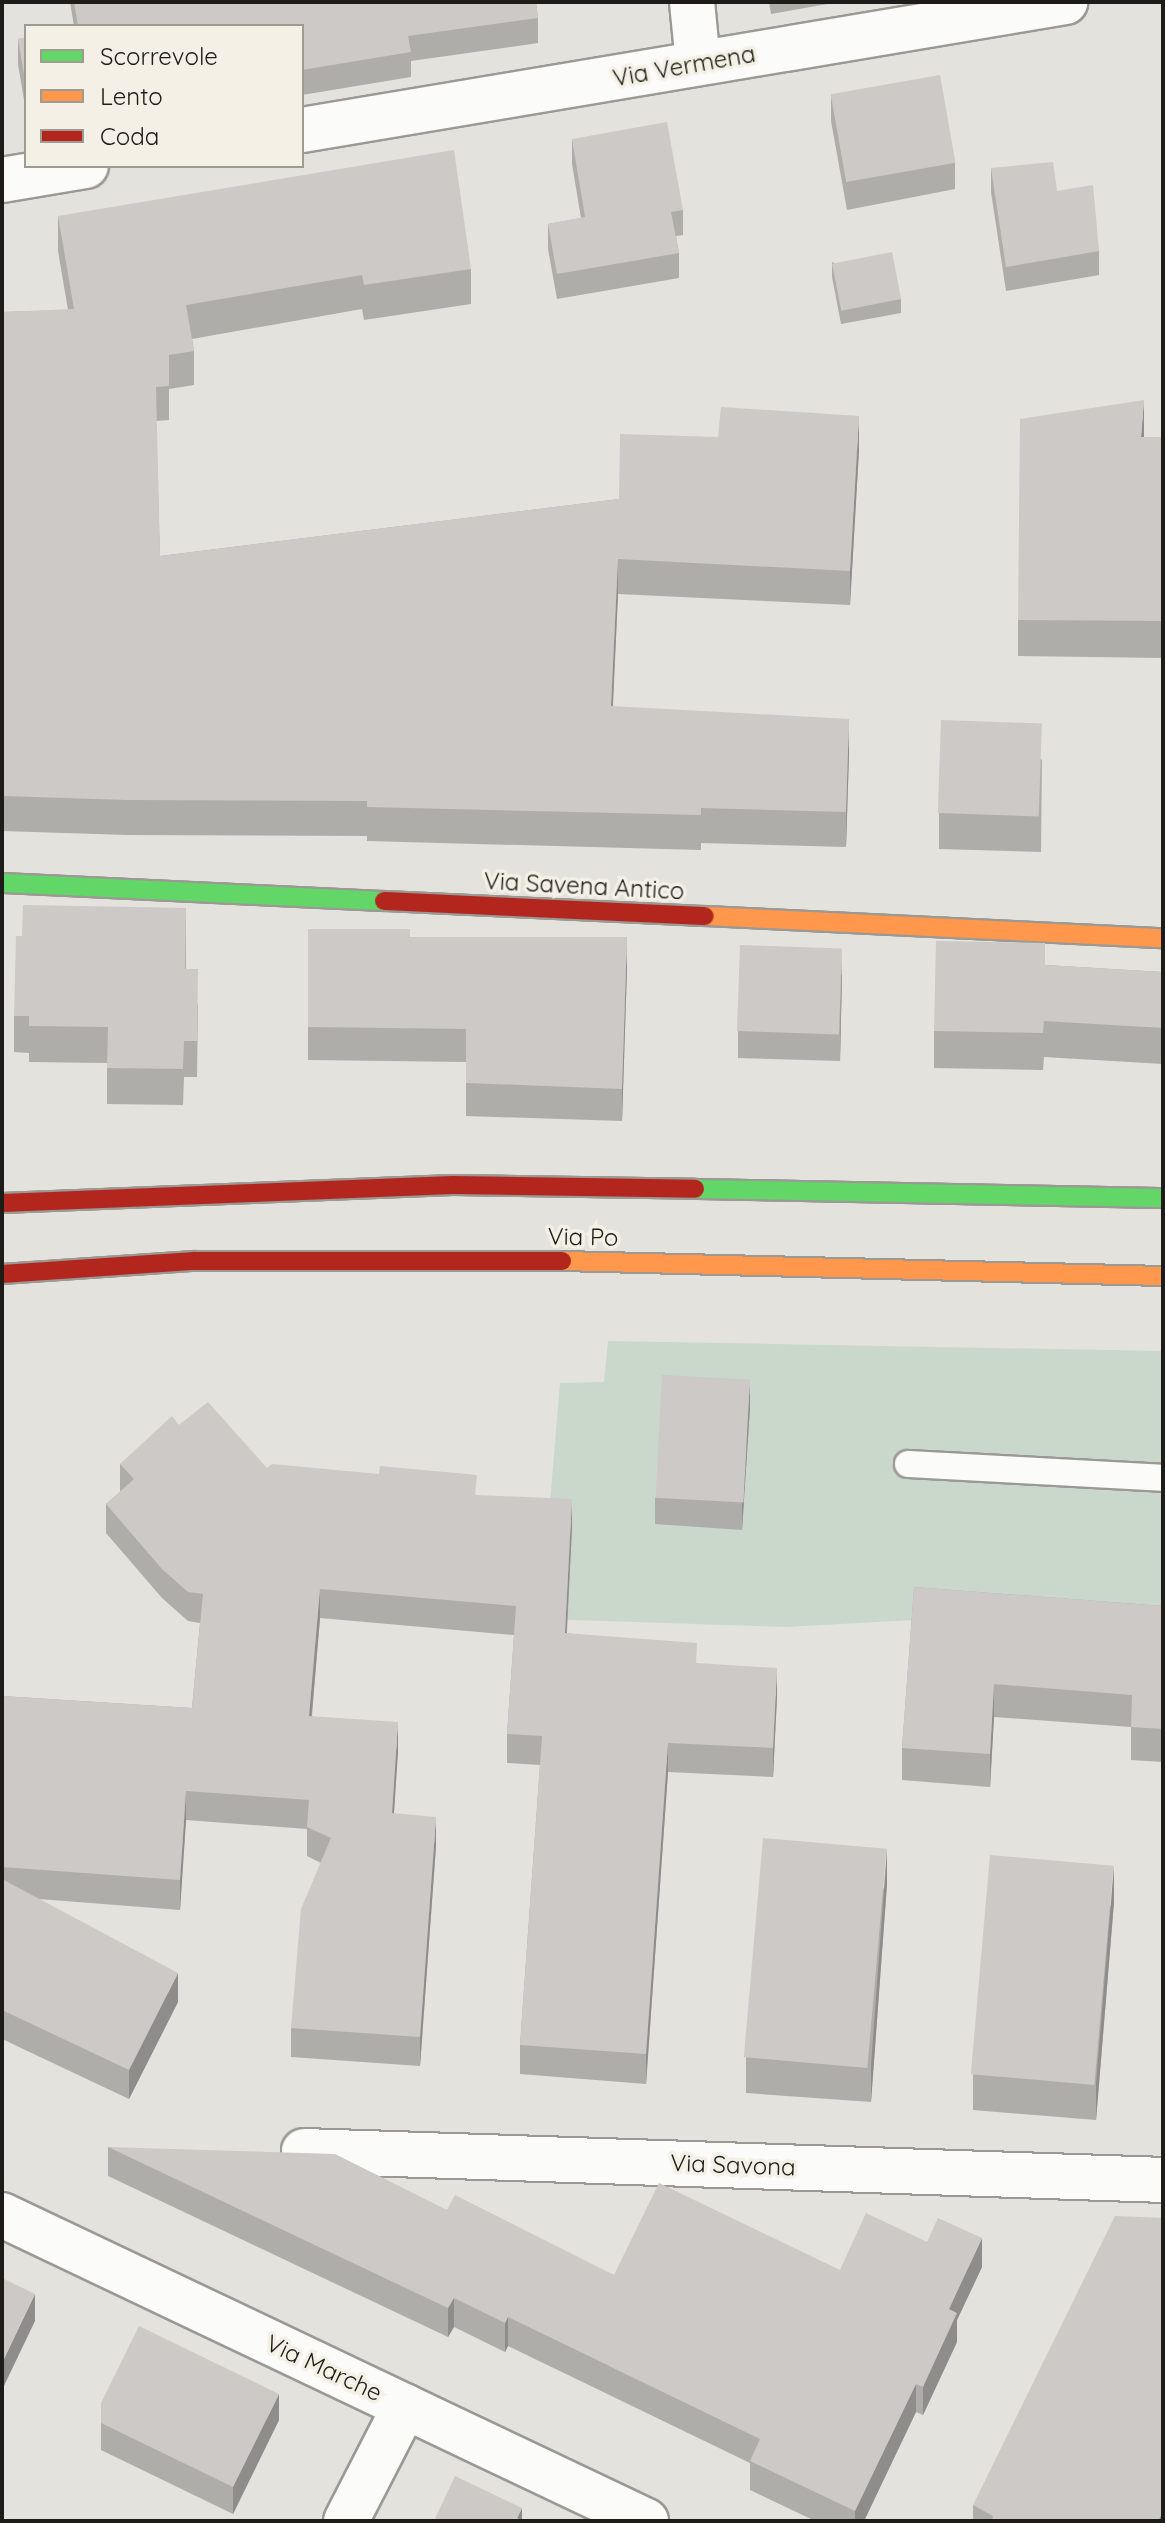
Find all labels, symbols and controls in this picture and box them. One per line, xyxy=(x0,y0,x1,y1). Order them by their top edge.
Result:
legend xyxy=(24,24,304,168)
street label: Via Vermena xyxy=(610,39,758,93)
text: Scorrevole xyxy=(100,41,218,71)
text: Lento xyxy=(100,81,163,111)
text: Coda xyxy=(100,121,159,151)
street label: Via Savena Antico xyxy=(483,866,685,906)
street label: Via Po xyxy=(547,1222,619,1252)
street label: Via Savona xyxy=(670,2148,796,2182)
street label: Via Marche xyxy=(261,2329,387,2407)

